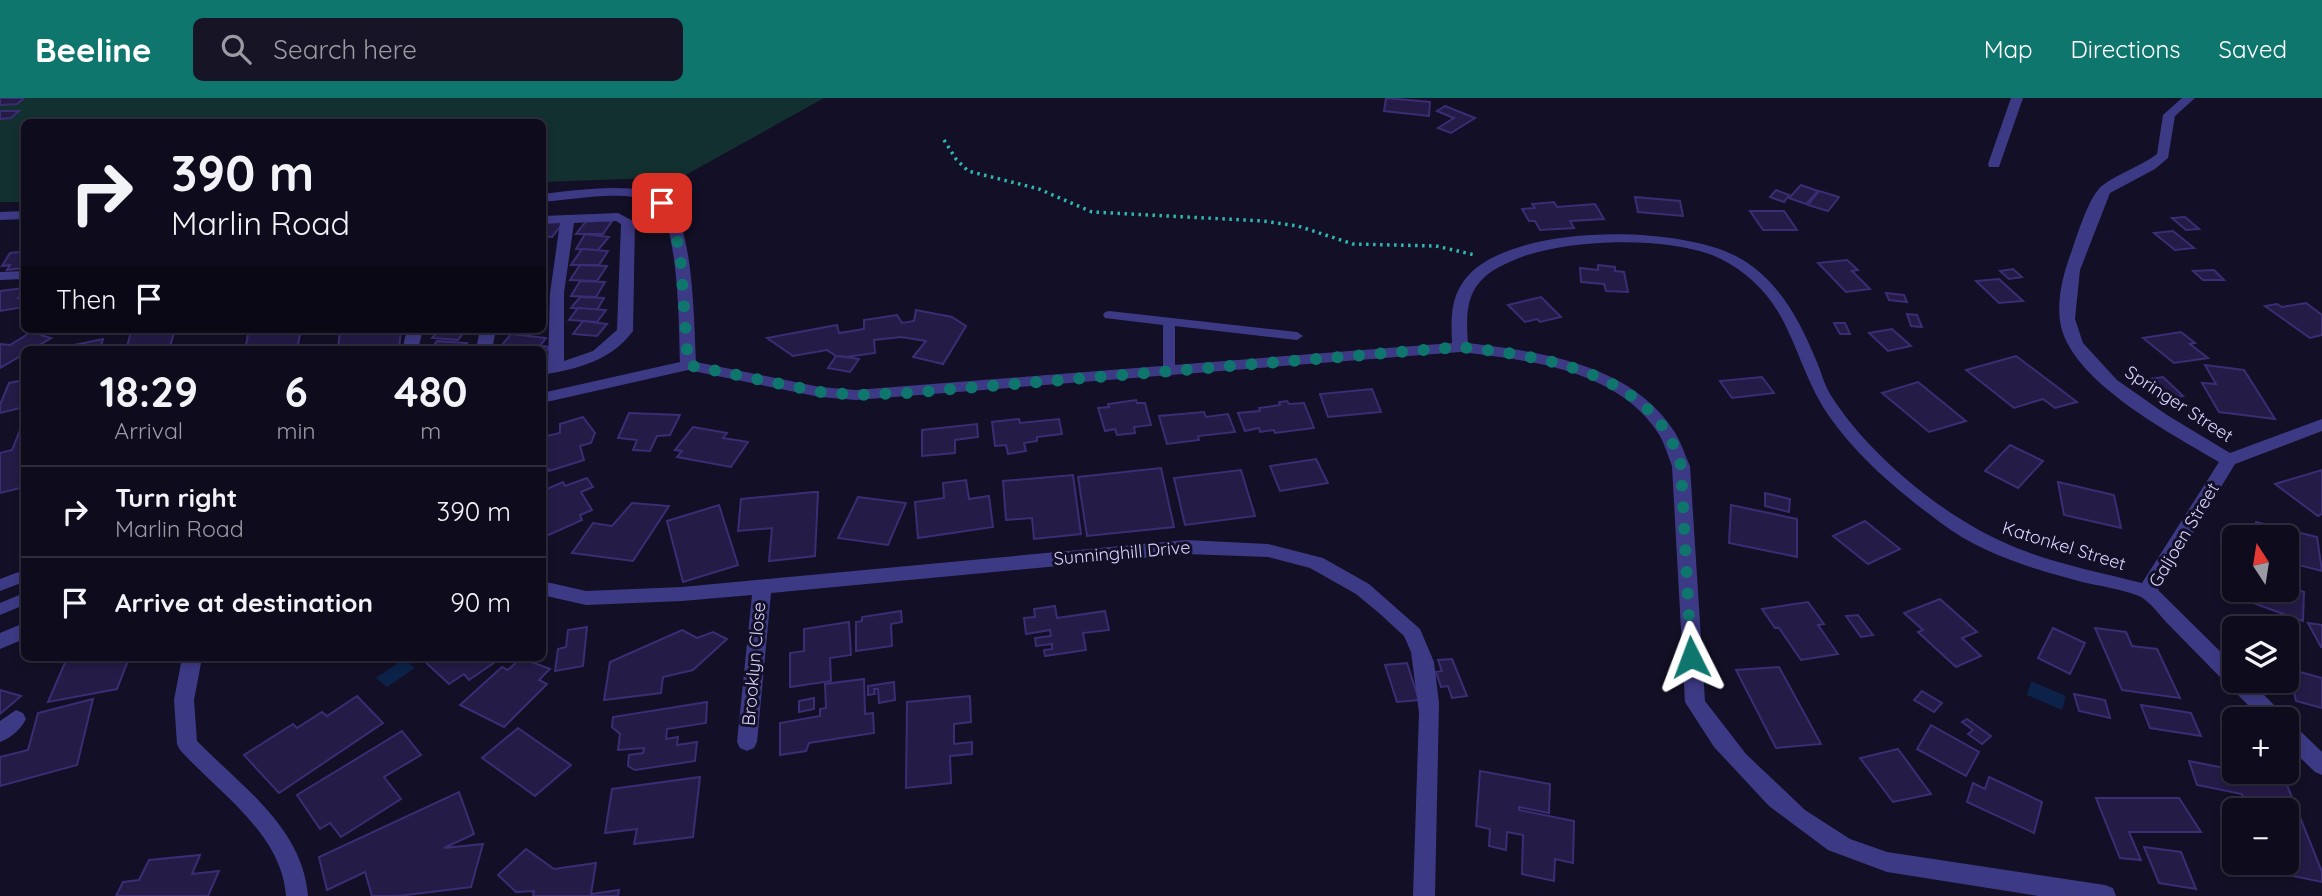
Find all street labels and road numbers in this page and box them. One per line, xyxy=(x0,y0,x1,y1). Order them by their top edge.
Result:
street label: Springer Street xyxy=(2121,360,2238,447)
street label: Galjoen Street xyxy=(2143,478,2224,591)
street label: Katonkel Street xyxy=(2000,516,2129,575)
street label: Sunninghill Drive xyxy=(1053,535,1191,570)
street label: Brooklyn Close xyxy=(737,601,770,727)

